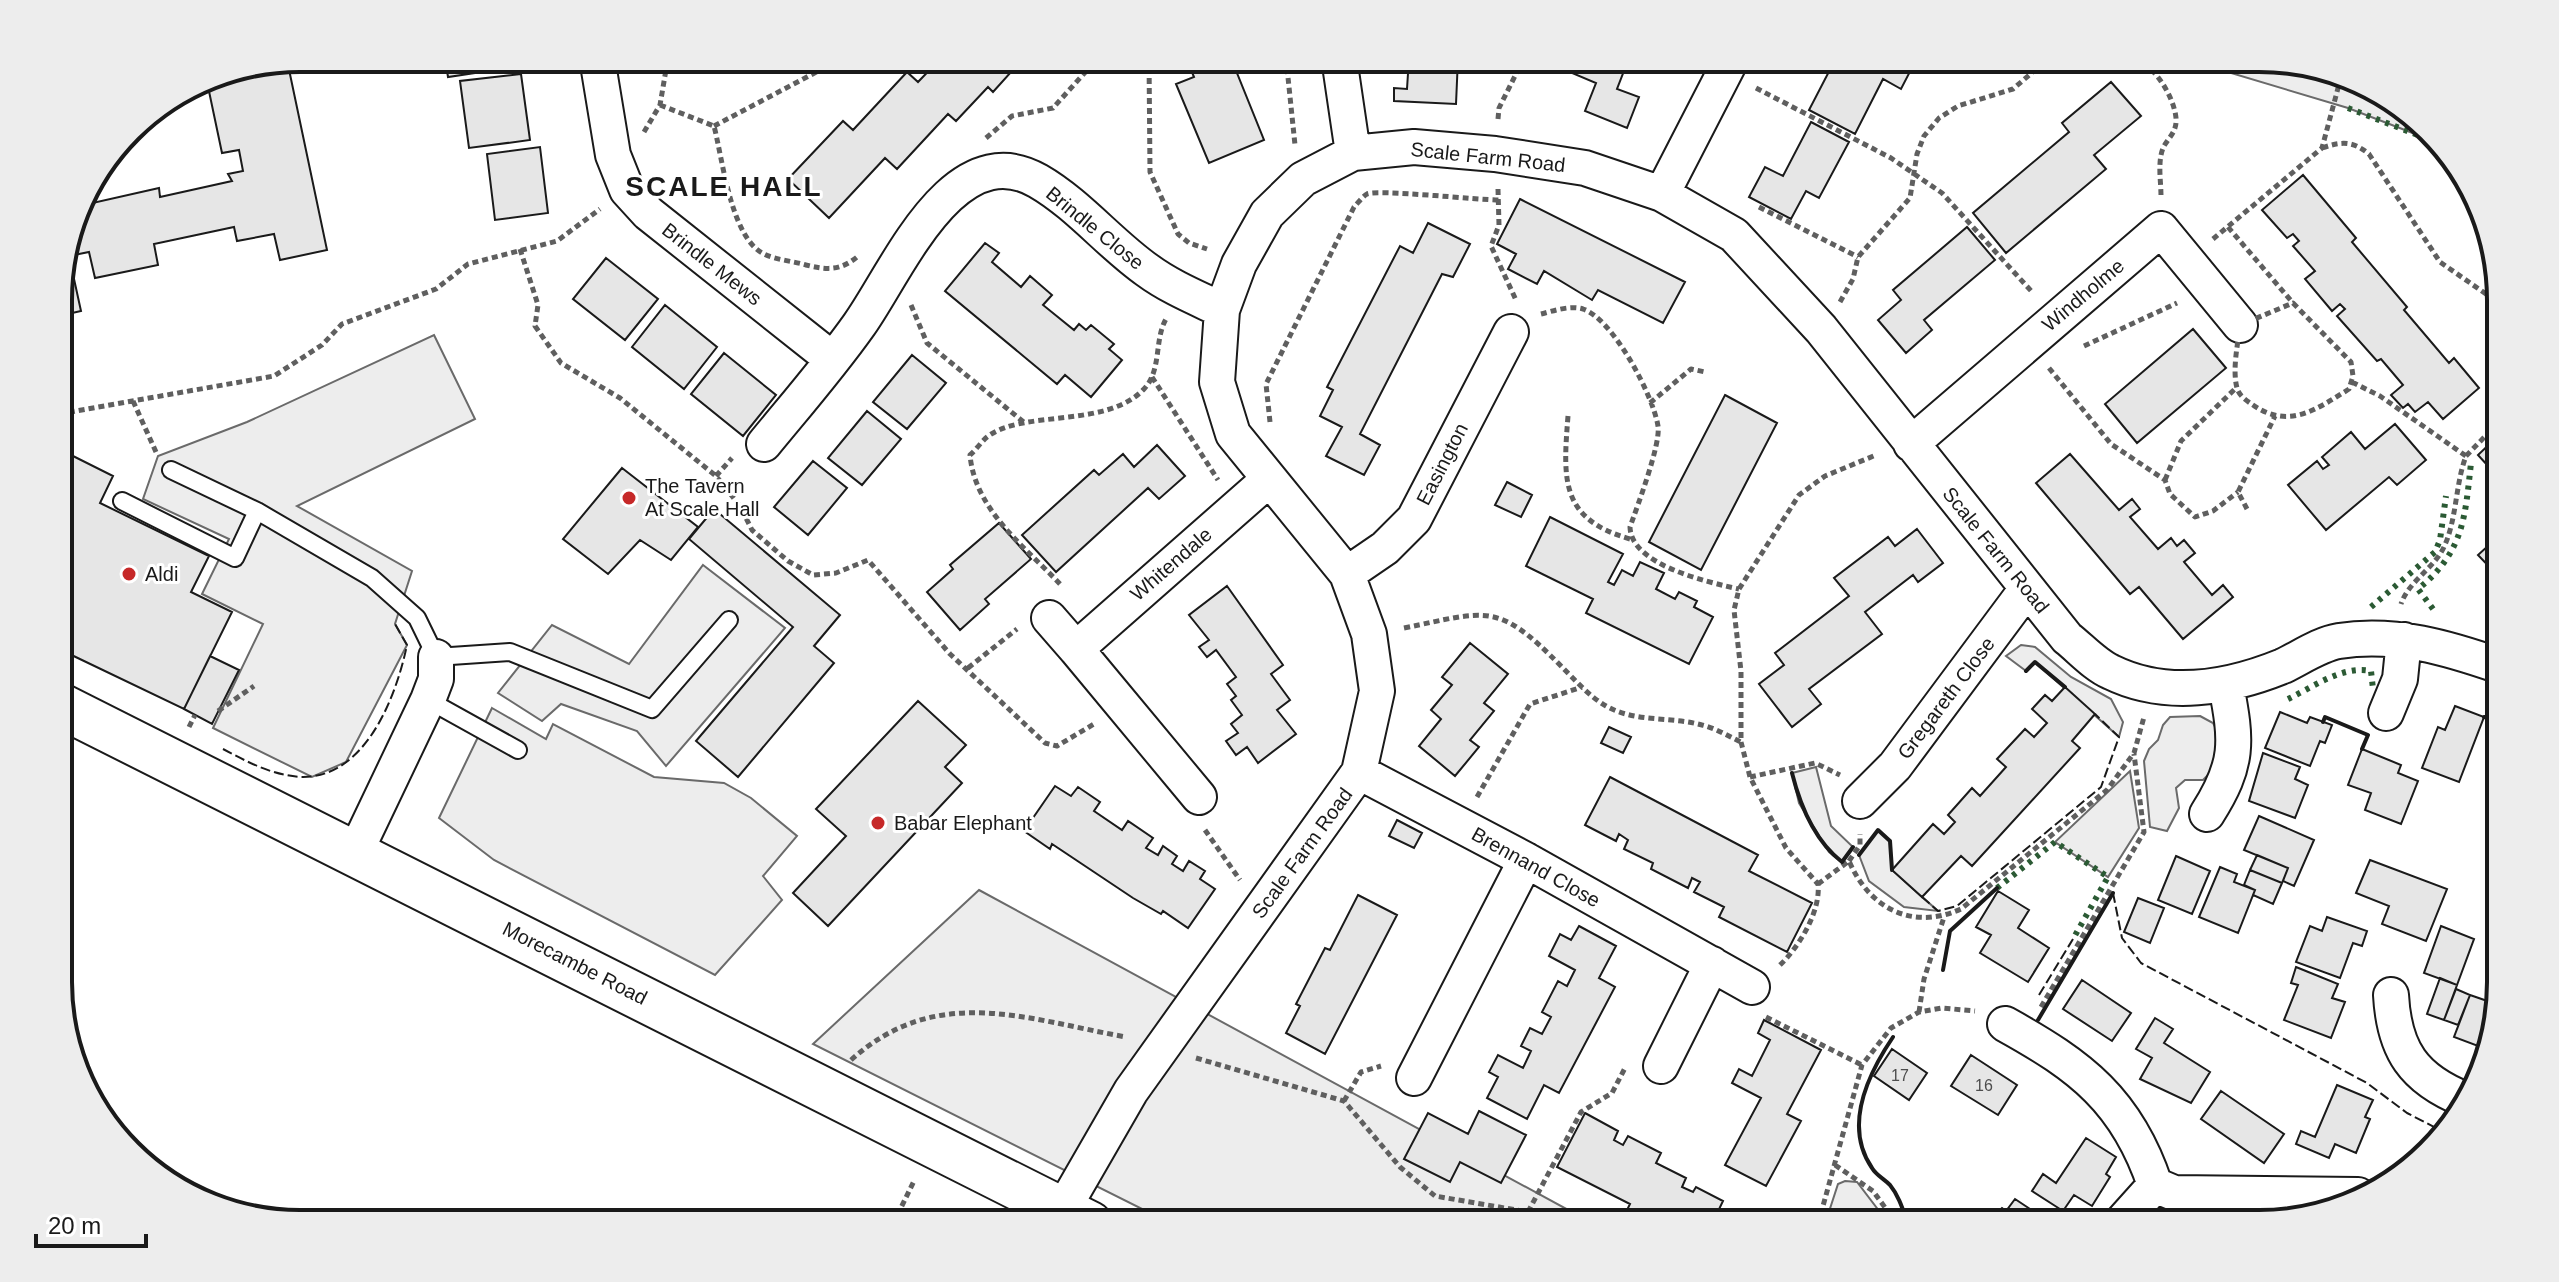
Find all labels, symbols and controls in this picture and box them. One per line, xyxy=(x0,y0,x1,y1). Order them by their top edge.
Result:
street label: Scale Farm Road xyxy=(1409,138,1567,176)
district label: SCALE HALL xyxy=(625,171,823,202)
street label: Brindle Close xyxy=(1042,182,1148,274)
street label: Brindle Mews xyxy=(658,218,766,310)
street label: Windholme xyxy=(2038,254,2128,336)
street label: Easington xyxy=(1412,419,1472,509)
place label: The Tavern At Scale Hall xyxy=(645,475,760,520)
street label: Scale Farm Road xyxy=(1938,483,2054,617)
marker: The Tavern At Scale Hall xyxy=(620,489,638,507)
street label: Whitendale xyxy=(1126,523,1216,605)
place label: Aldi xyxy=(145,563,178,585)
marker: Aldi xyxy=(120,565,138,583)
street label: Gregareth Close xyxy=(1893,633,1999,763)
street label: Scale Farm Road xyxy=(1247,784,1357,922)
place label: Babar Elephant xyxy=(894,812,1032,834)
marker: Babar Elephant xyxy=(869,814,887,832)
street label: Brennand Close xyxy=(1468,823,1604,911)
street label: Morecambe Road xyxy=(499,917,651,1009)
house number: 17 xyxy=(1891,1067,1909,1084)
house number: 16 xyxy=(1975,1077,1993,1094)
scale bar xyxy=(36,1198,146,1248)
text: 20 m xyxy=(48,1212,101,1239)

